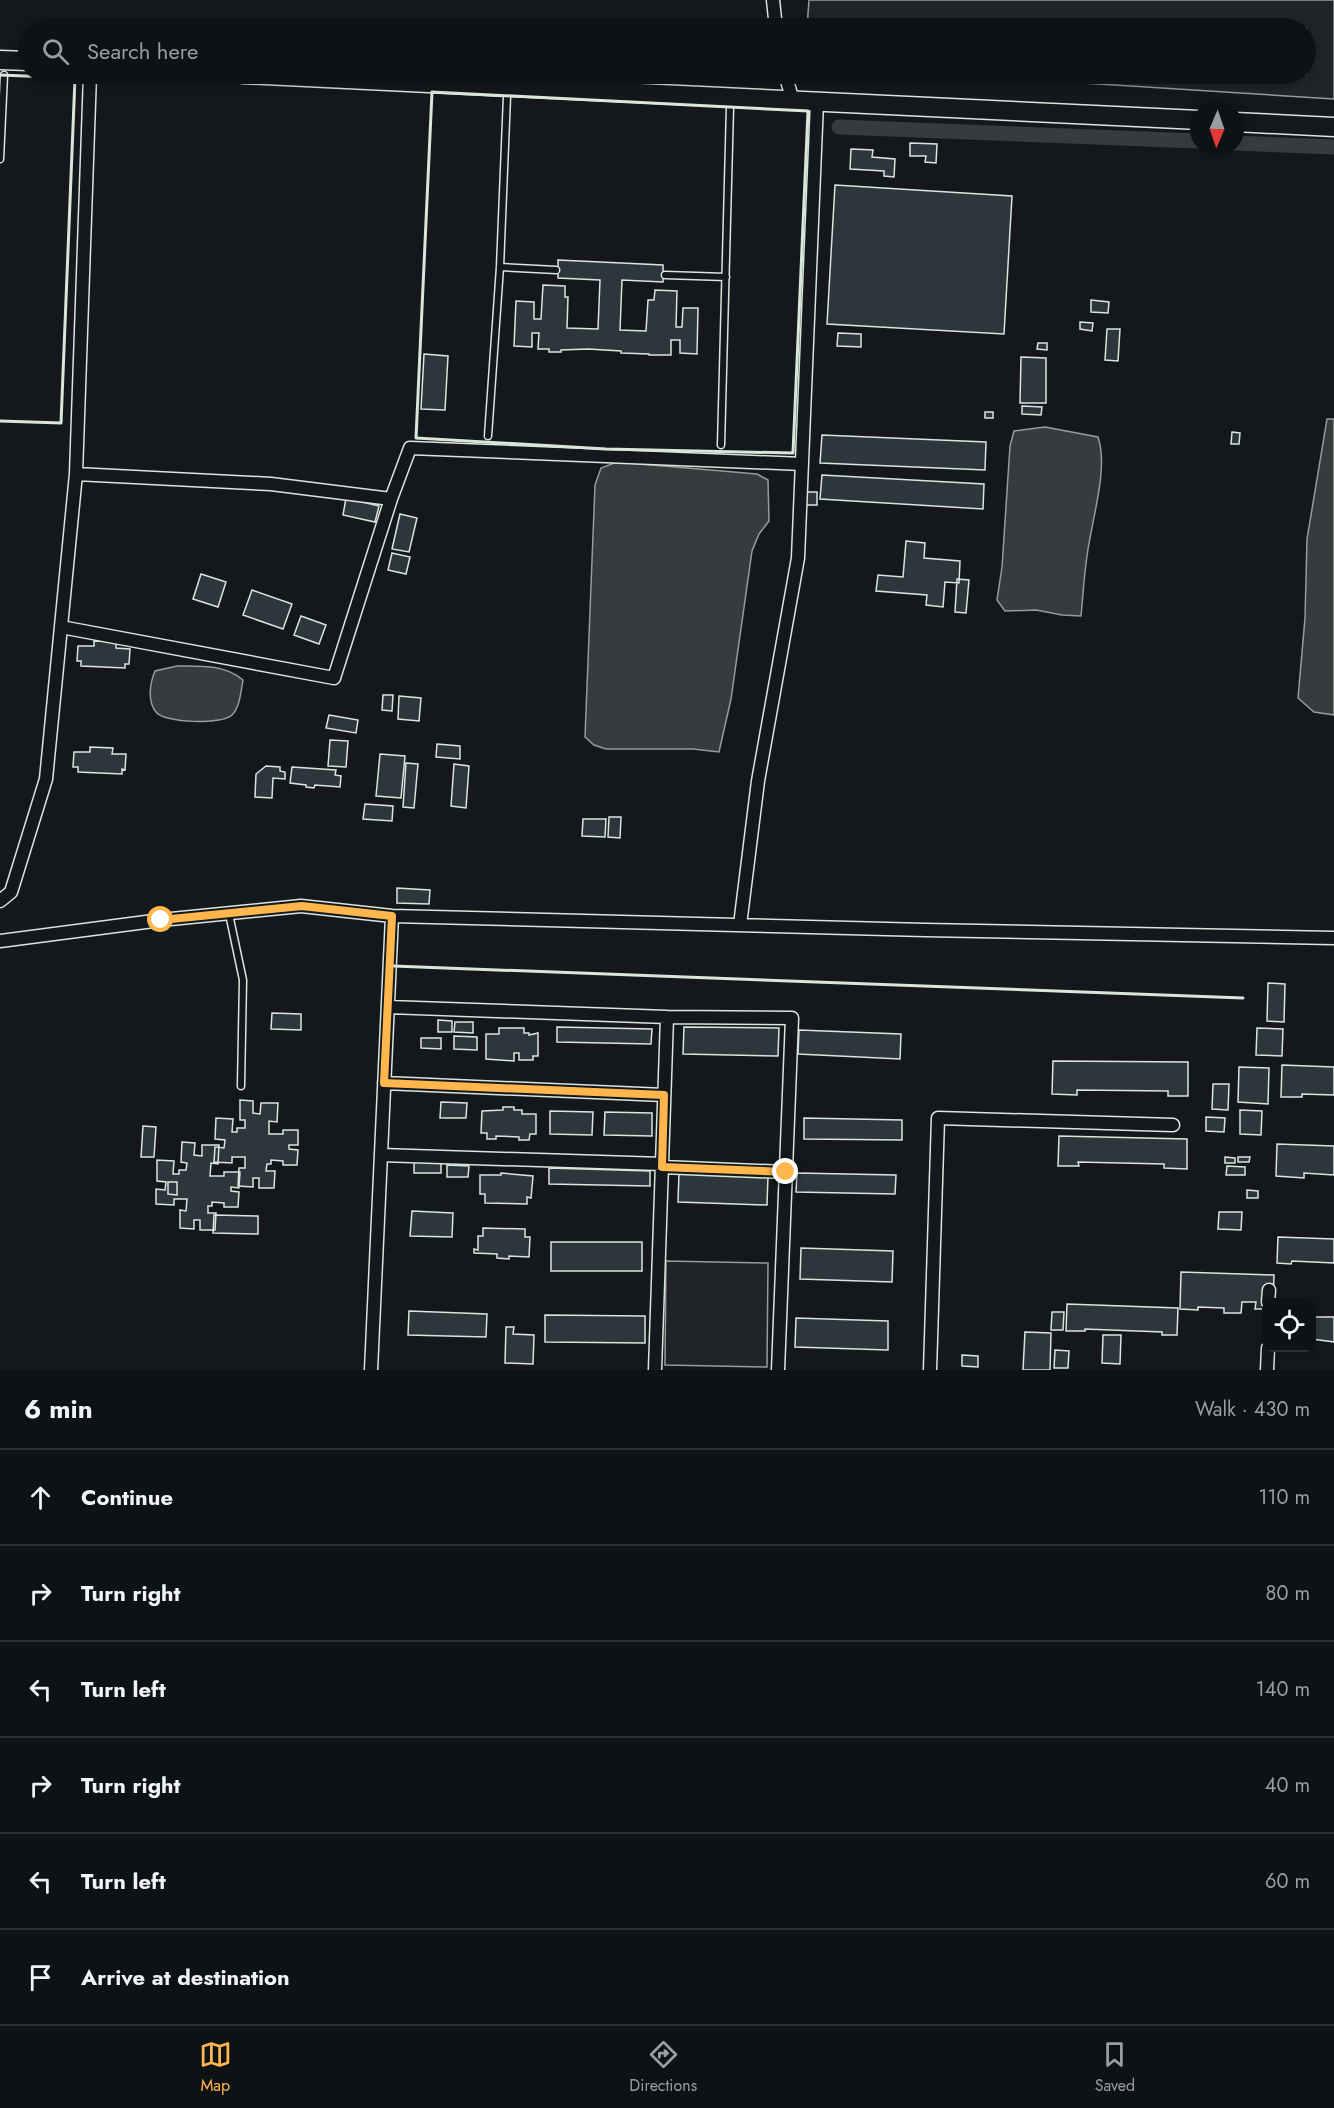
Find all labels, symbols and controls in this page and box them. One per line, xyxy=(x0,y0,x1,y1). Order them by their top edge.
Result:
search box xyxy=(18,18,1316,84)
icon: search xyxy=(39,35,72,68)
text: Search here xyxy=(87,35,198,67)
north arrow xyxy=(1190,102,1244,156)
route start xyxy=(147,906,173,932)
route end xyxy=(772,1158,798,1184)
map controls xyxy=(1262,1298,1316,1352)
button: locate xyxy=(1262,1298,1316,1352)
text: 6 min xyxy=(24,1390,93,1428)
text: Walk · 430 m xyxy=(1195,1395,1310,1424)
icon: ahead xyxy=(24,1481,57,1514)
text: Continue xyxy=(81,1481,173,1513)
text: 110 m xyxy=(1258,1483,1310,1512)
icon: right xyxy=(24,1577,57,1610)
text: Turn right xyxy=(81,1577,181,1609)
text: 80 m xyxy=(1265,1579,1310,1608)
icon: left xyxy=(24,1673,57,1706)
text: Turn left xyxy=(81,1673,166,1705)
text: 140 m xyxy=(1256,1675,1310,1704)
icon: right xyxy=(24,1769,57,1802)
text: Turn right xyxy=(81,1769,181,1801)
text: 40 m xyxy=(1265,1771,1310,1800)
icon: left xyxy=(24,1865,57,1898)
text: Turn left xyxy=(81,1865,166,1897)
text: 60 m xyxy=(1265,1867,1310,1896)
icon: arrive xyxy=(24,1961,57,1994)
text: Arrive at destination xyxy=(81,1961,290,1993)
tab: Map xyxy=(199,2038,232,2097)
tab: Directions xyxy=(629,2038,697,2097)
tab: Saved xyxy=(1095,2038,1135,2097)

